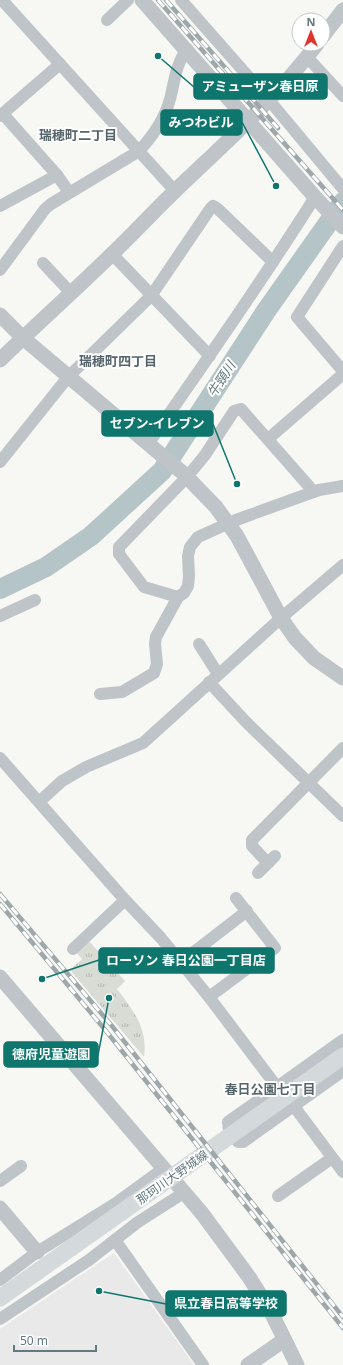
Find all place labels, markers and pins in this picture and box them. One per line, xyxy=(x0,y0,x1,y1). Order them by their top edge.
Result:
callout: アミューザン春日原 xyxy=(194,74,327,99)
callout: みつわビル xyxy=(161,110,242,135)
callout: セブン-イレブン xyxy=(102,411,213,436)
callout: ローソン 春日公園一丁目店 xyxy=(99,948,274,973)
callout: 徳府児童遊園 xyxy=(4,1042,98,1067)
callout: 県立春日高等学校 xyxy=(166,1291,286,1316)

